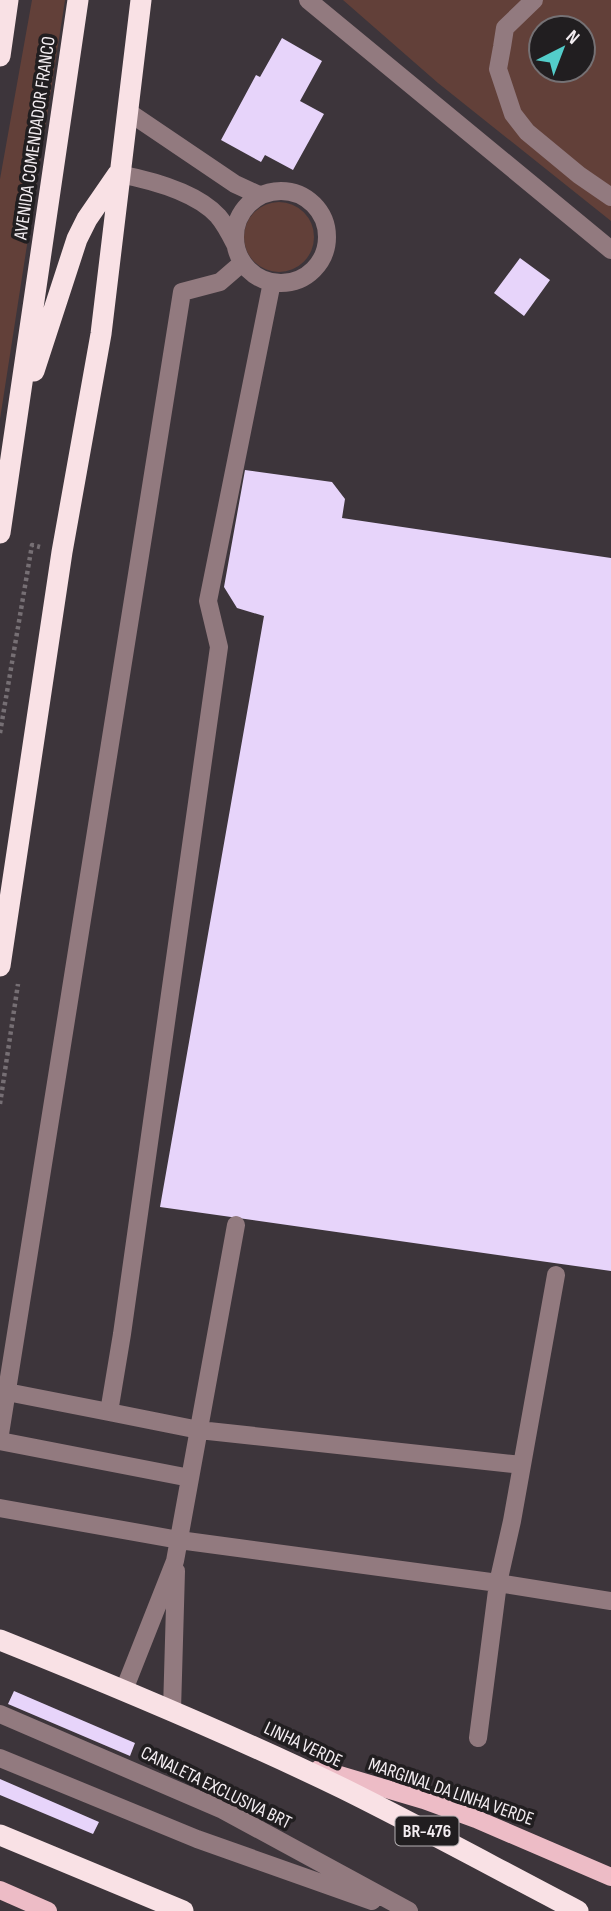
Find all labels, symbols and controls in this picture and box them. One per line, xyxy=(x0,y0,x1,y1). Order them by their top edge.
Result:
north arrow xyxy=(527,14,597,84)
text: N xyxy=(561,26,584,49)
street label: AVENIDA COMENDADOR FRANCO xyxy=(9,35,61,242)
street label: LINHA VERDE xyxy=(260,1717,346,1773)
street label: CANALETA EXCLUSIVA BRT xyxy=(137,1742,295,1835)
street label: MARGINAL DA LINHA VERDE xyxy=(365,1753,537,1831)
road number: BR-476 xyxy=(396,1816,458,1845)

